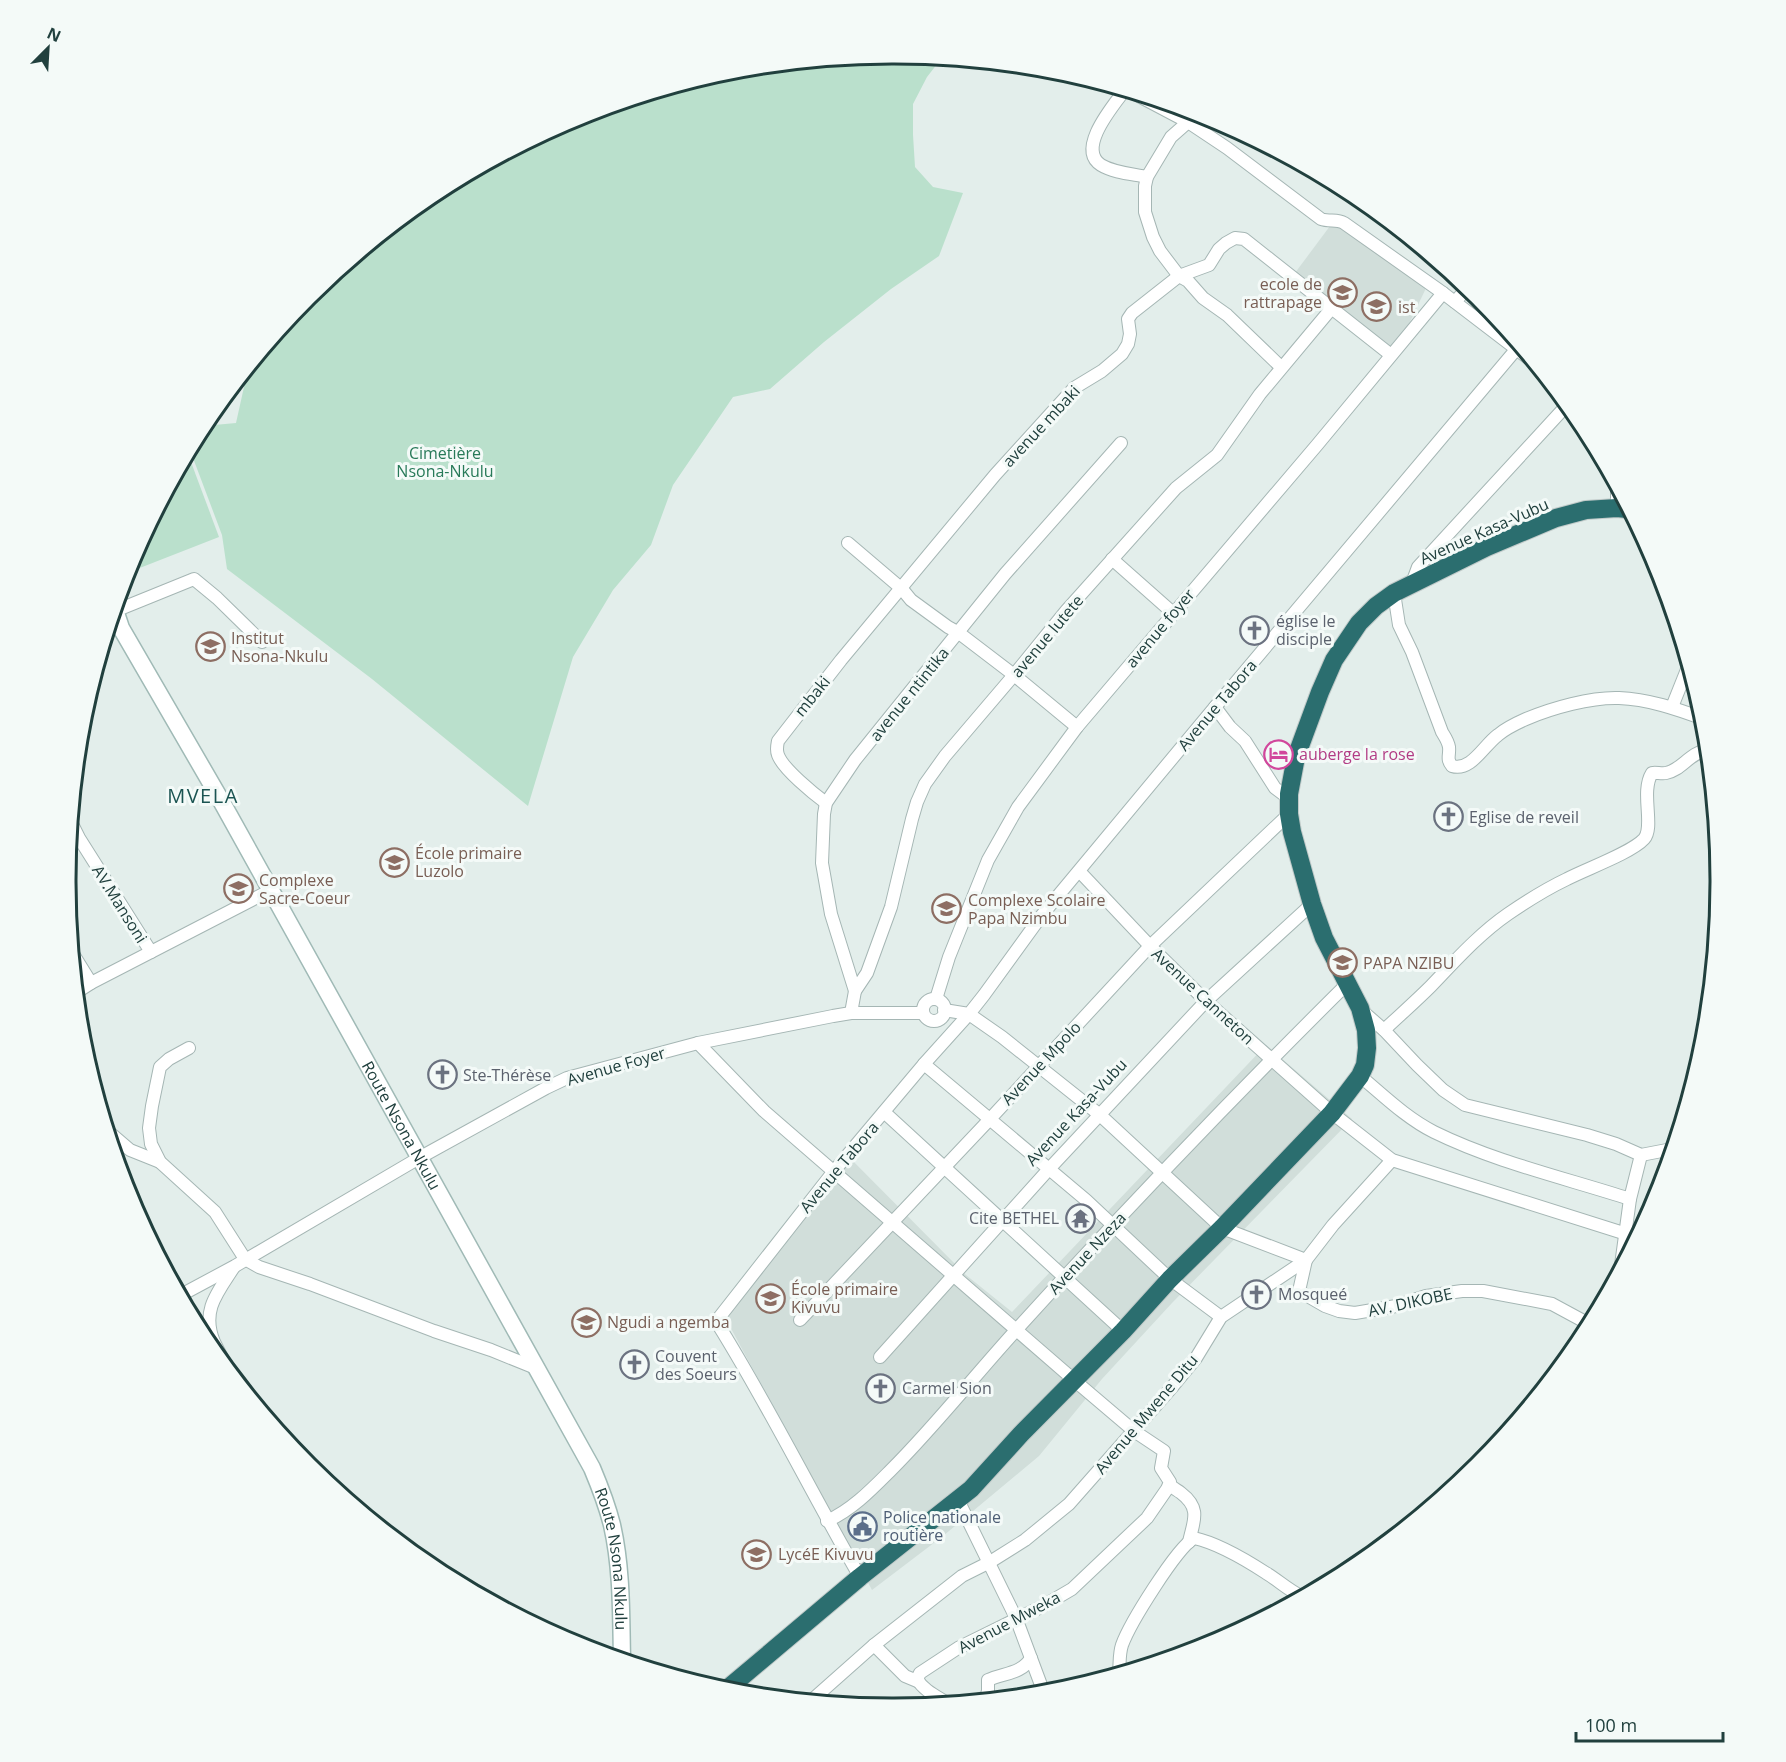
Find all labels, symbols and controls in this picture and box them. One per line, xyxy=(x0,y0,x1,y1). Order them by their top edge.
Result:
north arrow xyxy=(18,18,78,78)
text: N xyxy=(44,22,65,47)
place label: ecole de rattrapage xyxy=(1243,273,1322,313)
school or university icon: ecole de rattrapage xyxy=(1327,277,1359,309)
school or university icon: ist xyxy=(1361,291,1393,323)
place label: ist xyxy=(1398,296,1416,318)
street label: avenue mbaki xyxy=(997,380,1085,472)
park label: Cimetière Nsona-Nkulu xyxy=(396,442,494,482)
street label: Avenue Kasa-Vubu xyxy=(1416,493,1552,569)
street label: avenue foyer xyxy=(1120,583,1200,672)
street label: avenue lutete xyxy=(1006,590,1088,682)
place label: église le disciple xyxy=(1276,610,1336,650)
church icon: église le disciple xyxy=(1239,614,1271,646)
place label: Institut Nsona-Nkulu xyxy=(231,627,328,667)
school or university icon: Institut Nsona-Nkulu xyxy=(194,631,226,663)
street label: avenue ntintika xyxy=(864,642,954,746)
street label: Avenue Tabora xyxy=(1172,655,1262,755)
street label: mbaki xyxy=(789,671,835,721)
hotel icon: auberge la rose xyxy=(1262,738,1294,770)
place label: auberge la rose xyxy=(1299,743,1415,765)
district label: MVELA xyxy=(167,782,239,809)
church icon: Eglise de reveil xyxy=(1432,801,1464,833)
place label: Eglise de reveil xyxy=(1469,806,1579,828)
place label: École primaire Luzolo xyxy=(415,842,522,882)
school or university icon: École primaire Luzolo xyxy=(378,846,410,878)
street label: AV.Mansoni xyxy=(87,861,153,947)
place label: Complexe Sacre-Coeur xyxy=(259,869,351,909)
school or university icon: Complexe Sacre-Coeur xyxy=(222,873,254,905)
place label: Complexe Scolaire Papa Nzimbu xyxy=(968,889,1105,929)
school or university icon: Complexe Scolaire Papa Nzimbu xyxy=(931,893,963,925)
street label: Avenue Canneton xyxy=(1147,943,1259,1049)
school or university icon: PAPA NZIBU xyxy=(1326,947,1358,979)
place label: PAPA NZIBU xyxy=(1363,952,1454,974)
street label: Avenue Mpolo xyxy=(996,1016,1086,1110)
street label: Avenue Foyer xyxy=(564,1041,668,1091)
street label: Avenue Kasa-Vubu xyxy=(1020,1054,1132,1170)
street label: Route Nsona Nkulu xyxy=(357,1057,446,1194)
church icon: Ste-Thérèse xyxy=(426,1059,458,1091)
place label: Ste-Thérèse xyxy=(463,1064,551,1086)
street label: Avenue Tabora xyxy=(794,1117,884,1217)
temple icon: Cite BETHEL xyxy=(1064,1202,1096,1234)
place label: Cite BETHEL xyxy=(969,1207,1059,1229)
street label: Avenue Nzeza xyxy=(1043,1207,1131,1299)
place label: École primaire Kivuvu xyxy=(791,1278,898,1318)
church icon: Mosqueé xyxy=(1241,1278,1273,1310)
school or university icon: École primaire Kivuvu xyxy=(754,1282,786,1314)
street label: AV. DIKOBE xyxy=(1366,1282,1454,1322)
place label: Mosqueé xyxy=(1278,1283,1347,1305)
school or university icon: Ngudi a ngemba xyxy=(570,1306,602,1338)
place label: Ngudi a ngemba xyxy=(607,1311,730,1333)
place label: Couvent des Soeurs xyxy=(655,1345,737,1385)
church icon: Couvent des Soeurs xyxy=(618,1349,650,1381)
street label: Avenue Mwene Ditu xyxy=(1089,1350,1203,1478)
church icon: Carmel Sion xyxy=(865,1372,897,1404)
place label: Carmel Sion xyxy=(902,1377,992,1399)
street label: Route Nsona Nkulu xyxy=(590,1484,633,1630)
place label: Police nationale routière xyxy=(883,1506,1001,1546)
public building icon: Police nationale routière xyxy=(846,1510,878,1542)
school or university icon: LycéE Kivuvu xyxy=(741,1538,773,1570)
place label: LycéE Kivuvu xyxy=(778,1543,874,1565)
street label: Avenue Mweka xyxy=(954,1586,1064,1658)
scale bar xyxy=(1576,1705,1723,1743)
text: 100 m xyxy=(1585,1713,1637,1737)

